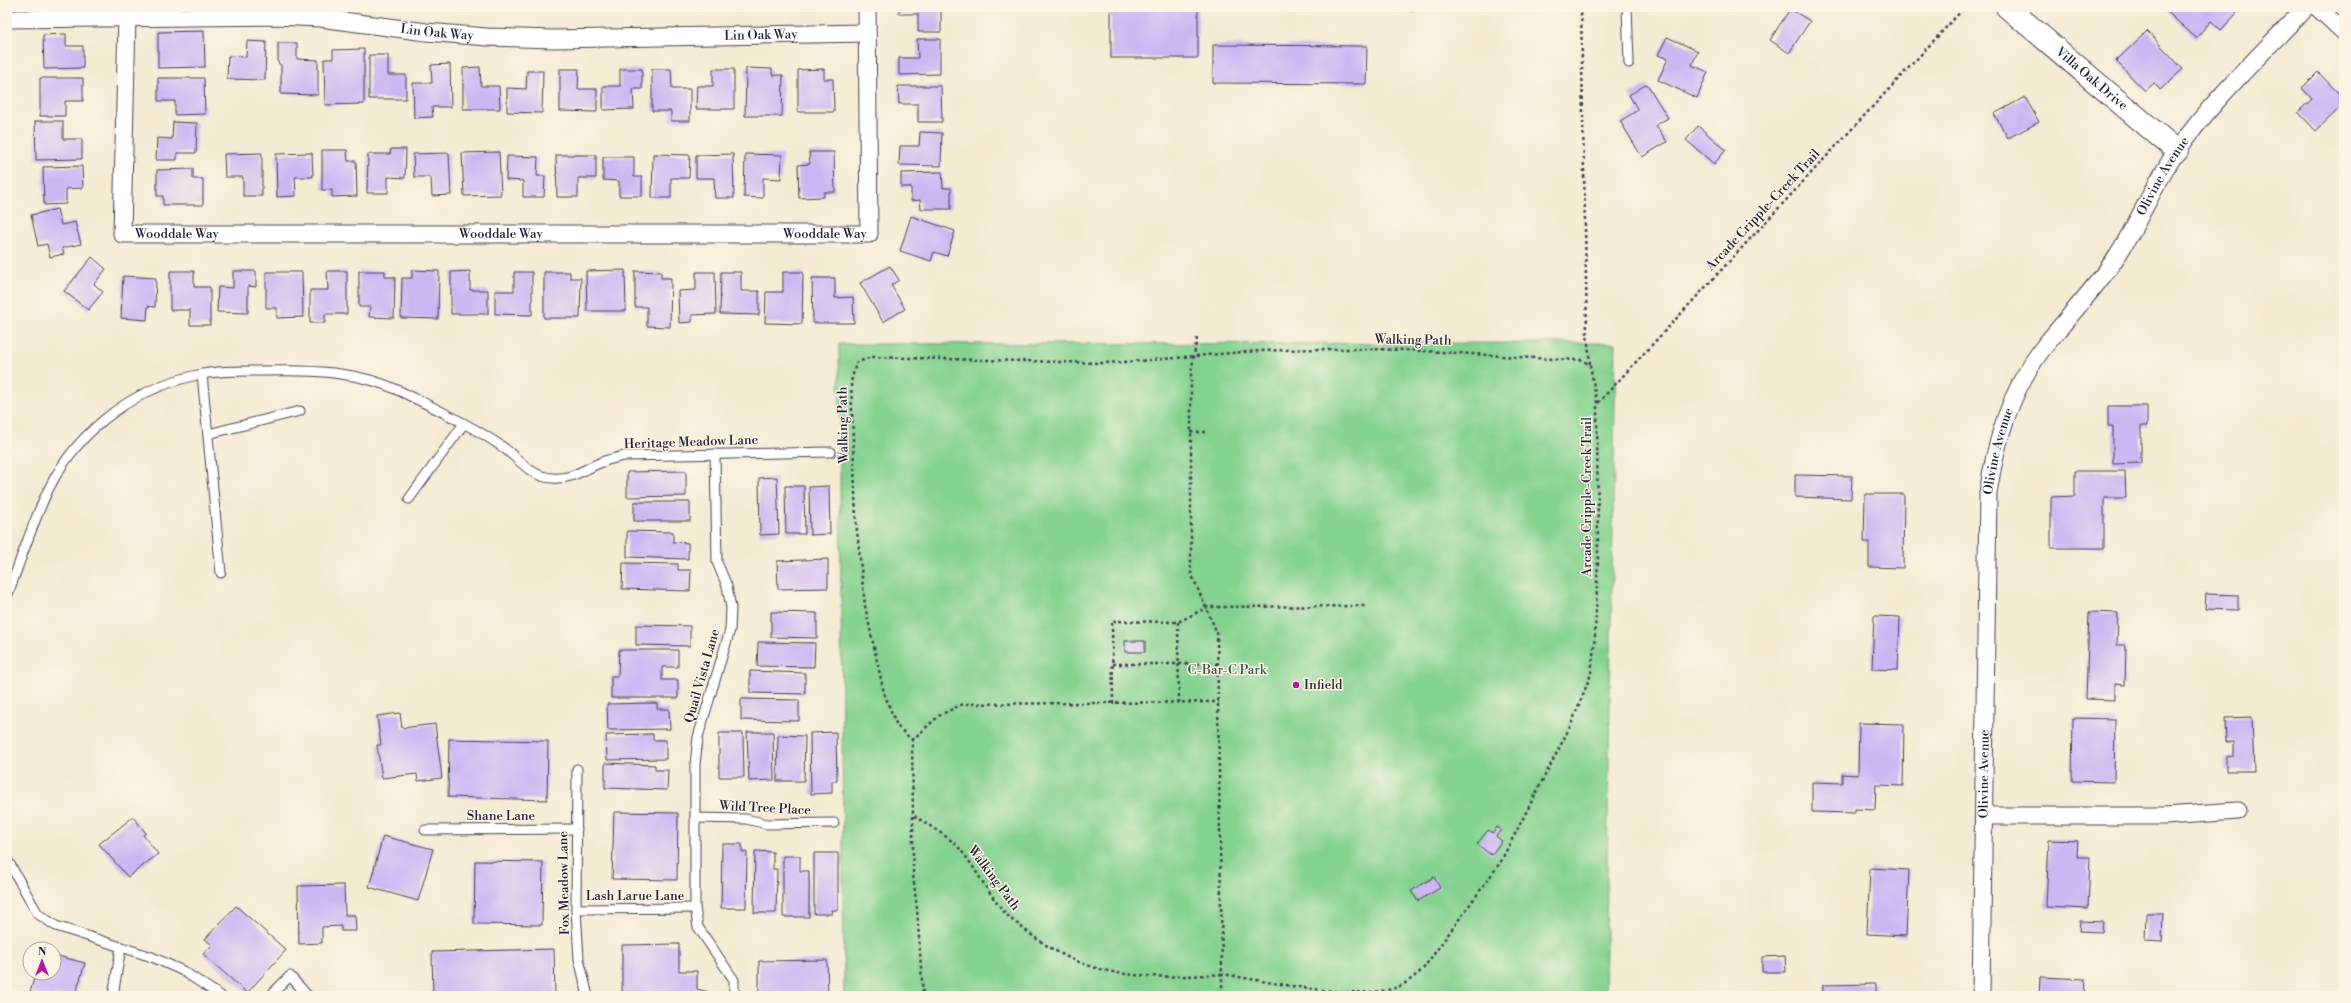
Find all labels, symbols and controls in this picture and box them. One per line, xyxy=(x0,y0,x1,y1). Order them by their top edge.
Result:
street label: Lin Oak Way xyxy=(400,21,475,44)
street label: Lin Oak Way xyxy=(724,26,798,44)
street label: Villa Oak Drive xyxy=(2052,43,2131,114)
street label: Olivine Avenue xyxy=(2133,133,2193,218)
street label: Arcade Cripple-Creek Trail xyxy=(1702,146,1824,275)
street label: Wooddale Way xyxy=(134,226,220,242)
street label: Wooddale Way xyxy=(458,226,544,242)
street label: Wooddale Way xyxy=(782,226,868,242)
street label: Walking Path xyxy=(1373,331,1452,349)
street label: Walking Path xyxy=(834,386,852,465)
street label: Olivine Avenue xyxy=(1980,405,2017,496)
street label: Arcade Cripple-Creek Trail xyxy=(1579,417,1595,578)
street label: Heritage Meadow Lane xyxy=(624,432,759,452)
street label: Quail Vista Lane xyxy=(681,627,723,725)
park label: C-Bar-C Park xyxy=(1187,662,1268,678)
place label: Infield xyxy=(1304,677,1343,693)
marker: Infield xyxy=(1291,680,1301,690)
street label: Olivine Avenue xyxy=(1975,729,1993,819)
street label: Wild Tree Place xyxy=(718,798,812,818)
street label: Shane Lane xyxy=(467,808,536,824)
street label: Fox Meadow Lane xyxy=(555,830,573,935)
street label: Walking Path xyxy=(964,842,1024,914)
street label: Lash Larue Lane xyxy=(586,888,685,904)
north arrow xyxy=(22,941,62,981)
text: N xyxy=(38,945,47,959)

